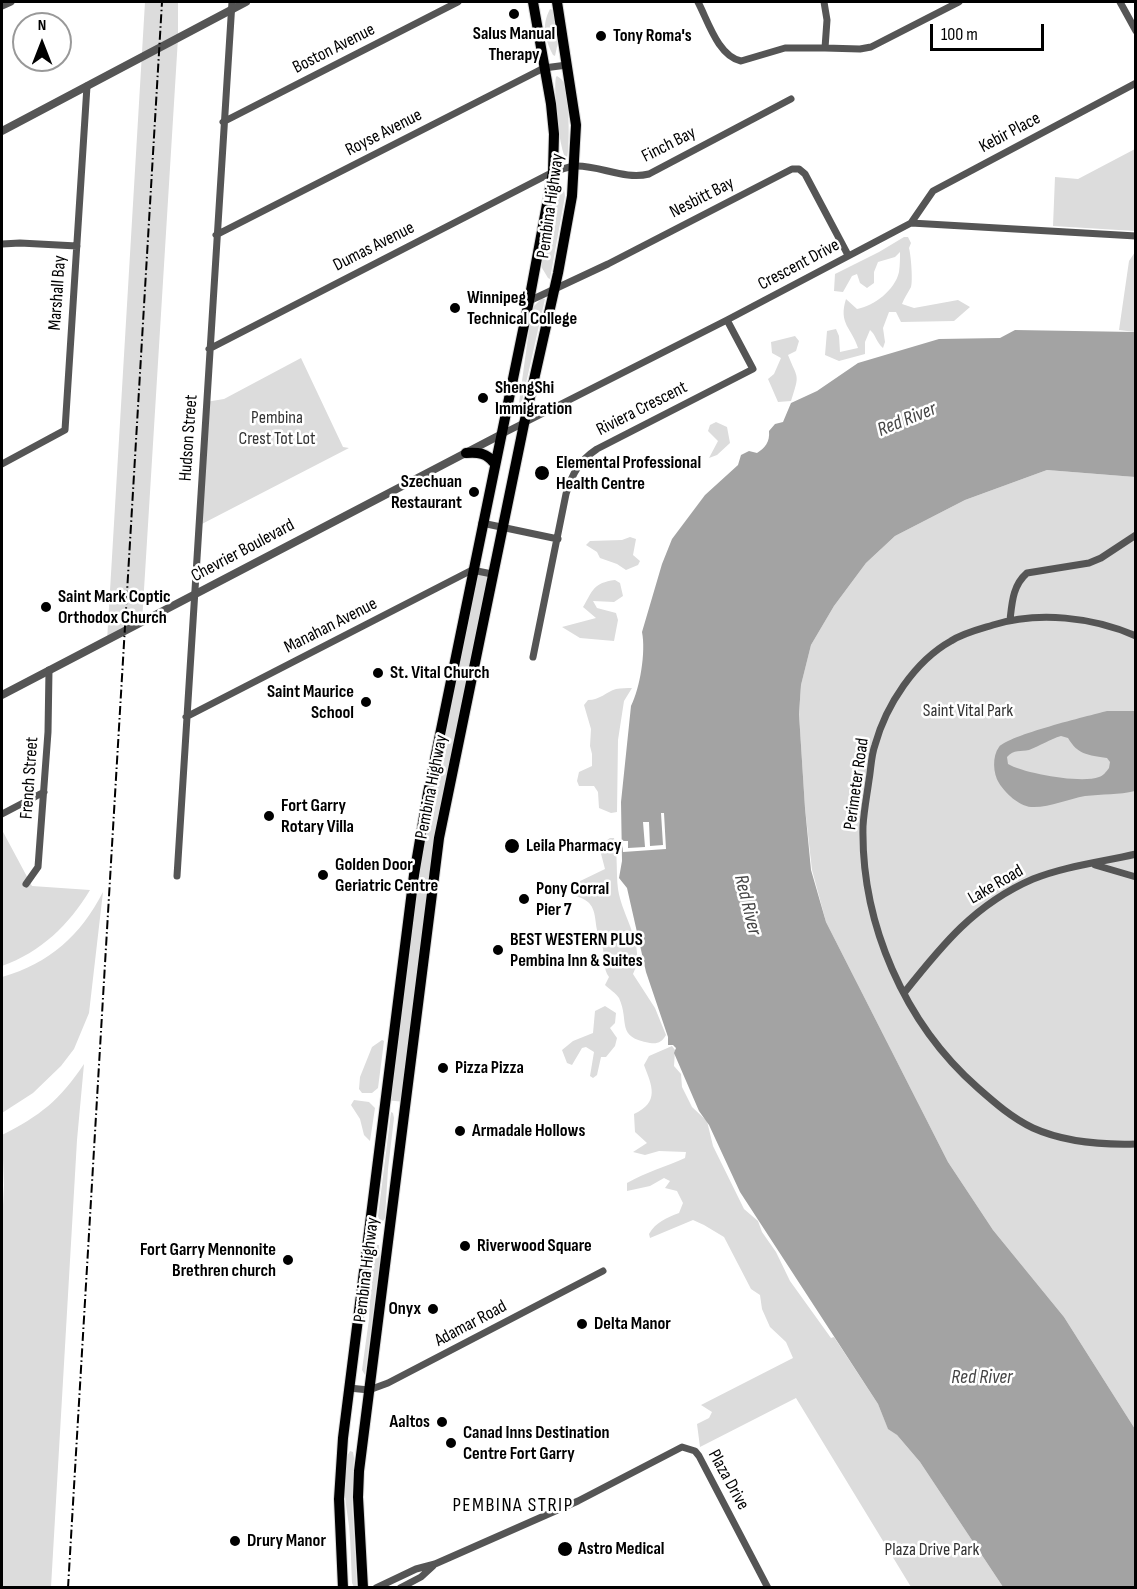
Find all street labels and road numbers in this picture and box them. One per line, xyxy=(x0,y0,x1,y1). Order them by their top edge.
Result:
street label: Boston Avenue xyxy=(289,19,379,79)
street label: Royse Avenue xyxy=(342,105,426,161)
street label: Kebir Place xyxy=(976,108,1044,158)
street label: Finch Bay xyxy=(638,122,700,168)
street label: Pembina Highway xyxy=(533,152,569,260)
street label: Nesbitt Bay xyxy=(666,173,738,223)
street label: Dumas Avenue xyxy=(330,217,418,277)
street label: Crescent Drive xyxy=(755,235,843,295)
street label: Marshall Bay xyxy=(45,255,71,331)
street label: Riviera Crescent xyxy=(593,377,691,441)
street label: Hudson Street xyxy=(175,394,203,482)
street label: Chevrier Boulevard xyxy=(188,515,298,587)
street label: Manahan Avenue xyxy=(281,593,381,659)
street label: Pembina Highway xyxy=(411,733,453,841)
street label: French Street xyxy=(16,736,44,820)
street label: Perimeter Road xyxy=(840,737,874,831)
street label: Lake Road xyxy=(965,861,1027,909)
street label: Pembina Highway xyxy=(350,1216,384,1324)
street label: Adamar Road xyxy=(431,1296,511,1352)
street label: Plaza Drive xyxy=(703,1446,753,1514)

